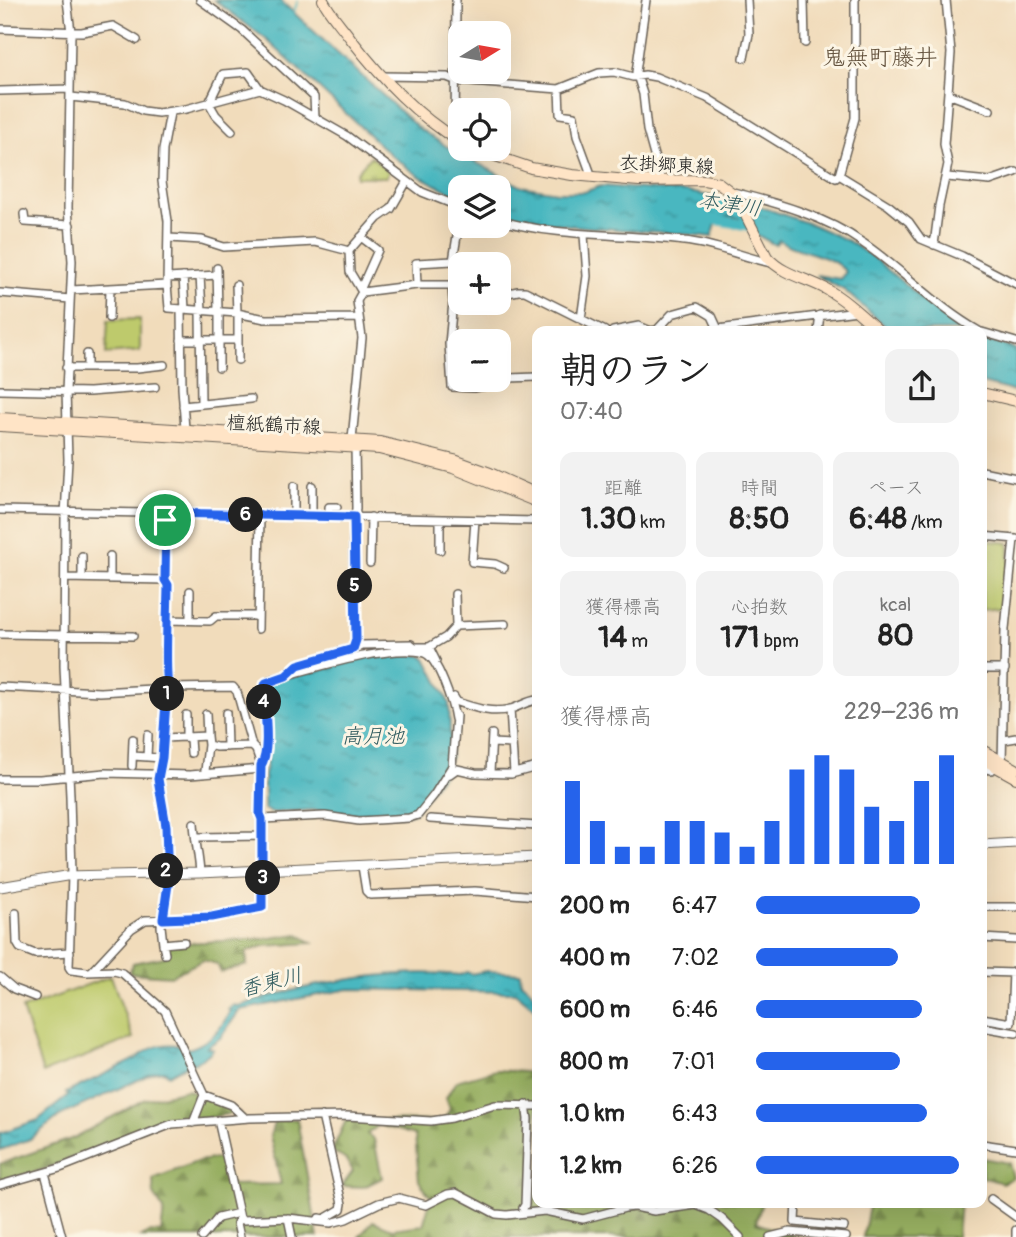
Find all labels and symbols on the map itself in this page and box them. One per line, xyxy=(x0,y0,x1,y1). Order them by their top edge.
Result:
north arrow xyxy=(448,21,511,84)
district label: 鬼無町藤井 xyxy=(823,43,938,72)
street label: 衣掛郷東線 xyxy=(619,151,715,179)
water label: 本津川 xyxy=(697,186,763,223)
street label: 檀紙鶴市線 xyxy=(226,411,322,439)
pin xyxy=(135,490,195,550)
pin: 6 xyxy=(229,498,264,532)
pin: 5 xyxy=(338,568,372,604)
pin: 1 xyxy=(150,676,184,712)
pin: 4 xyxy=(246,684,282,720)
water label: 高月池 xyxy=(342,723,405,750)
pin: 2 xyxy=(148,854,184,888)
pin: 3 xyxy=(246,860,280,896)
water label: 香東川 xyxy=(237,962,305,1003)

